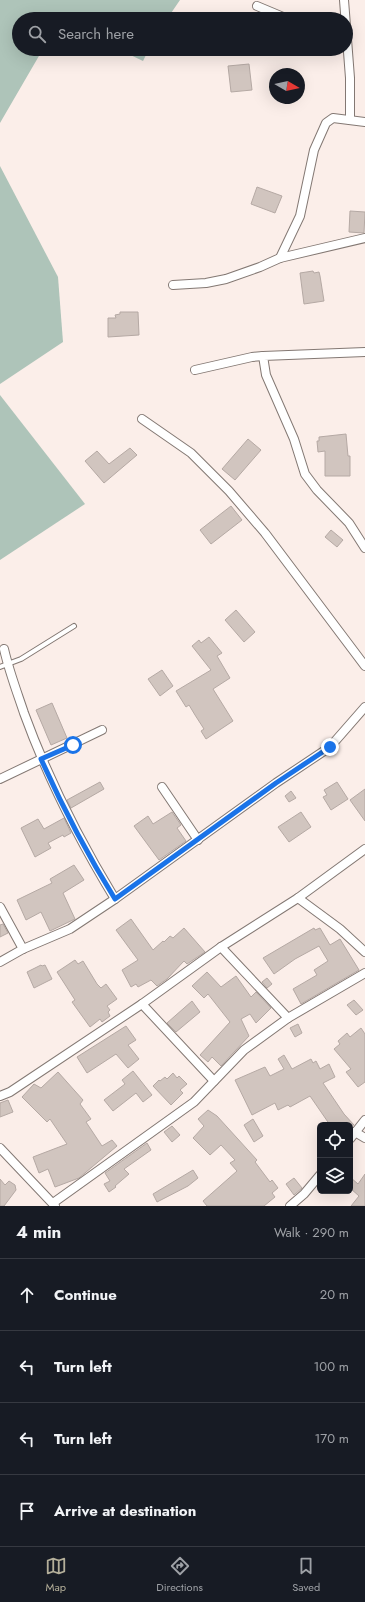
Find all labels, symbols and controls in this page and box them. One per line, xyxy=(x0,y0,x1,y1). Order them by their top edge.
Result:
search box xyxy=(12,12,353,56)
icon: search xyxy=(26,23,48,45)
text: Search here xyxy=(58,23,134,45)
north arrow xyxy=(269,68,305,104)
route start xyxy=(64,736,82,754)
route end xyxy=(321,738,339,756)
map controls xyxy=(317,1122,353,1194)
button: locate xyxy=(317,1122,353,1158)
button: layers xyxy=(317,1158,353,1194)
text: 4 min xyxy=(16,1220,61,1244)
text: Walk · 290 m xyxy=(274,1223,349,1242)
icon: ahead xyxy=(16,1284,38,1306)
text: Continue xyxy=(54,1284,117,1306)
text: 20 m xyxy=(320,1285,349,1304)
icon: left xyxy=(16,1356,38,1378)
text: Turn left xyxy=(54,1356,112,1378)
text: 100 m xyxy=(314,1357,349,1376)
icon: left xyxy=(16,1428,38,1450)
text: Turn left xyxy=(54,1428,112,1450)
text: 170 m xyxy=(314,1429,349,1448)
icon: arrive xyxy=(16,1500,38,1522)
text: Arrive at destination xyxy=(54,1500,196,1522)
tab: Map xyxy=(45,1555,67,1595)
tab: Directions xyxy=(156,1555,203,1595)
tab: Saved xyxy=(292,1555,320,1595)

